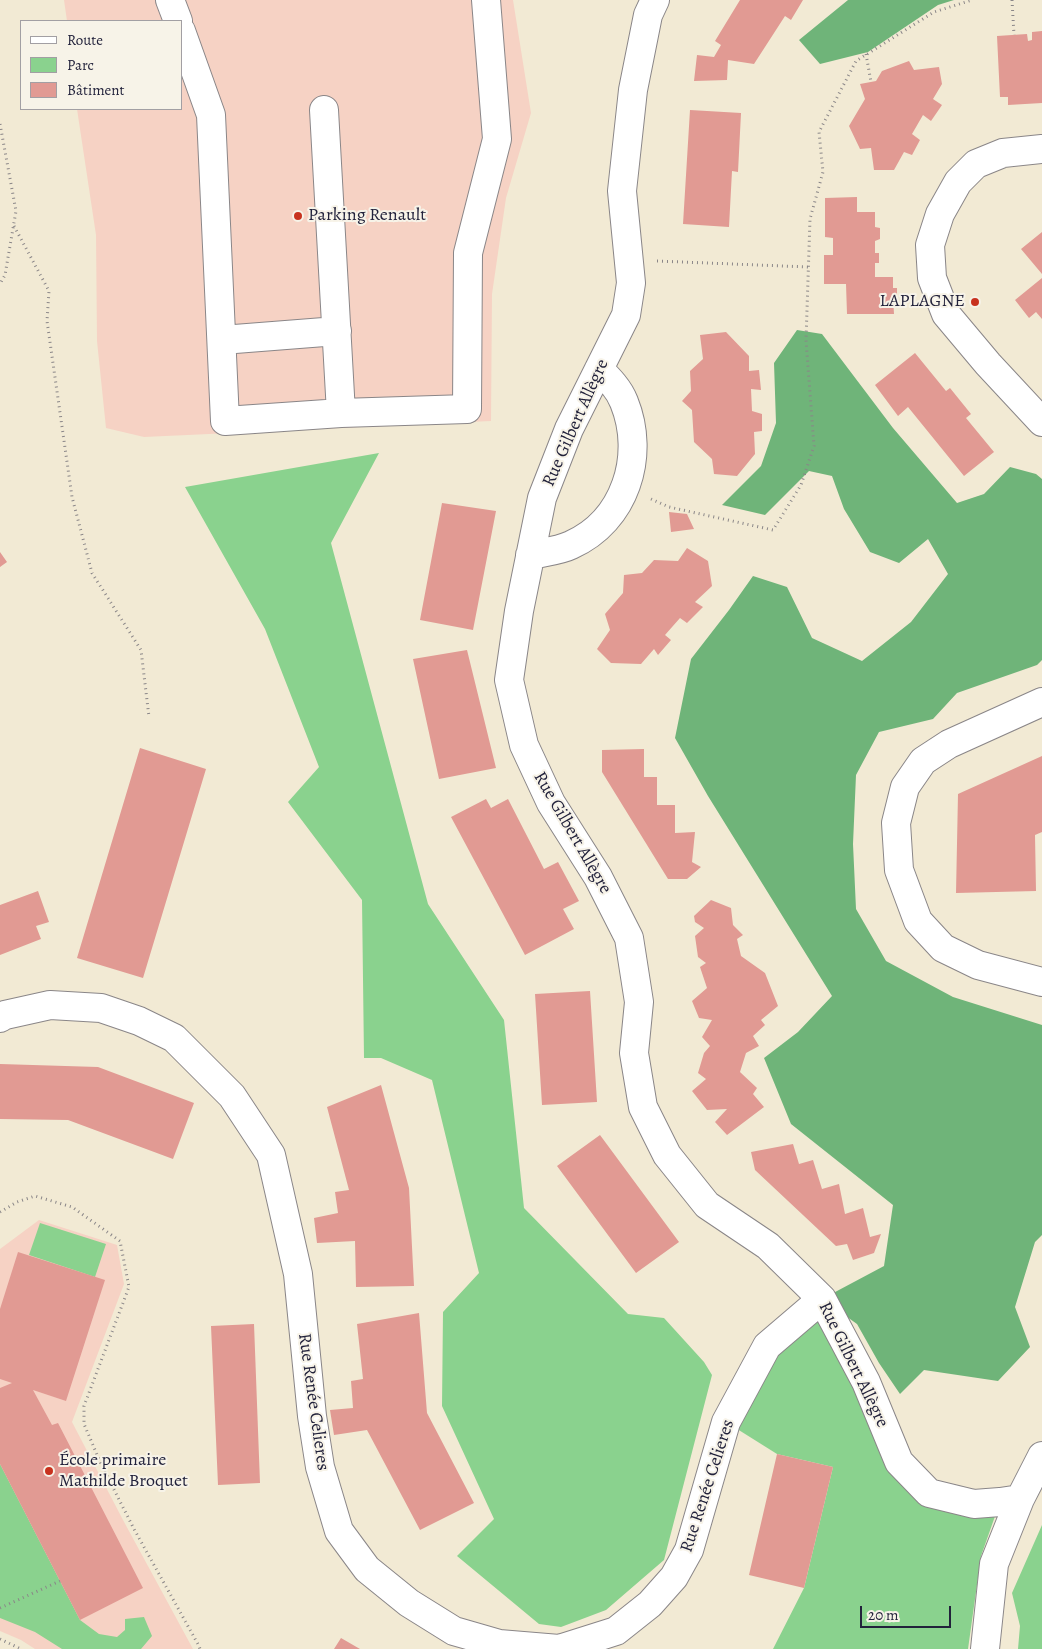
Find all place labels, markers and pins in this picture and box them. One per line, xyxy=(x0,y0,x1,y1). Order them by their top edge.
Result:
place label: Parking Renault xyxy=(308,205,426,227)
marker: Parking Renault xyxy=(292,210,304,222)
place label: LAPLAGNE xyxy=(880,291,965,313)
marker: LAPLAGNE xyxy=(969,296,981,308)
place label: École primaire Mathilde Broquet xyxy=(59,1450,188,1492)
marker: École primaire Mathilde Broquet xyxy=(43,1465,55,1477)

